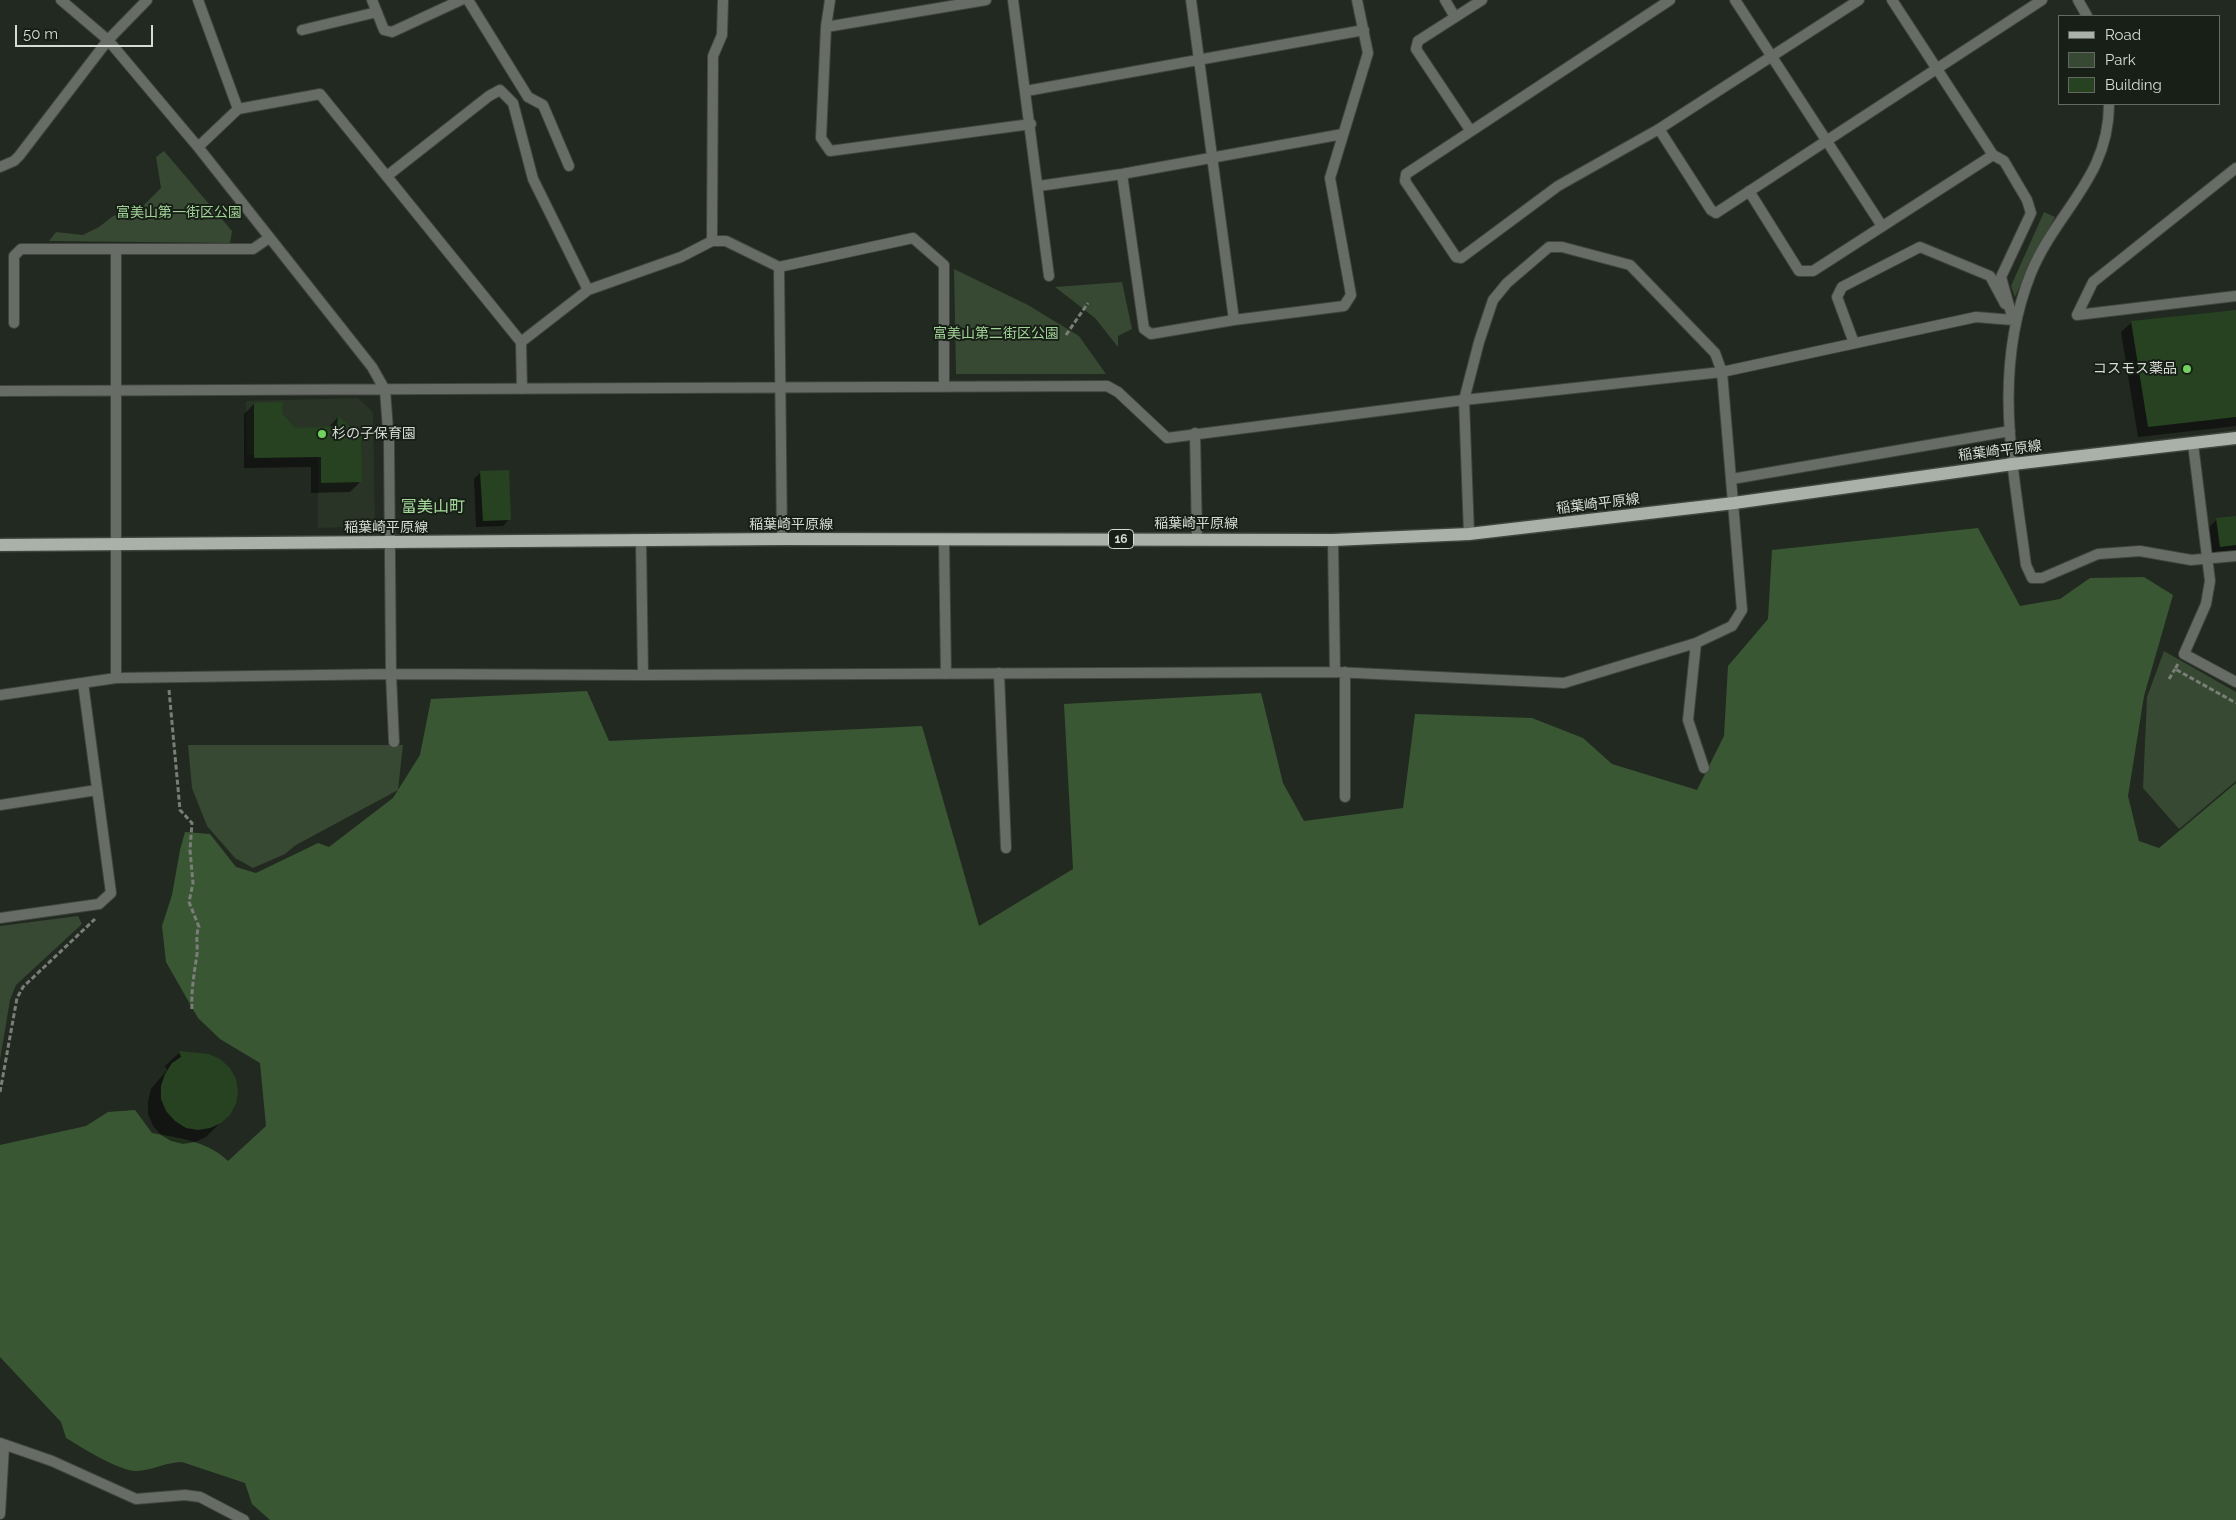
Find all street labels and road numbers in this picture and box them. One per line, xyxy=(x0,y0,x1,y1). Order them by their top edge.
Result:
street label: 稲葉崎平原線 xyxy=(1957,438,2043,464)
street label: 稲葉崎平原線 xyxy=(1555,491,1641,517)
street label: 稲葉崎平原線 xyxy=(1154,516,1238,532)
street label: 稲葉崎平原線 xyxy=(749,517,833,533)
street label: 稲葉崎平原線 xyxy=(344,520,428,536)
road number: 16 xyxy=(1108,530,1134,548)

